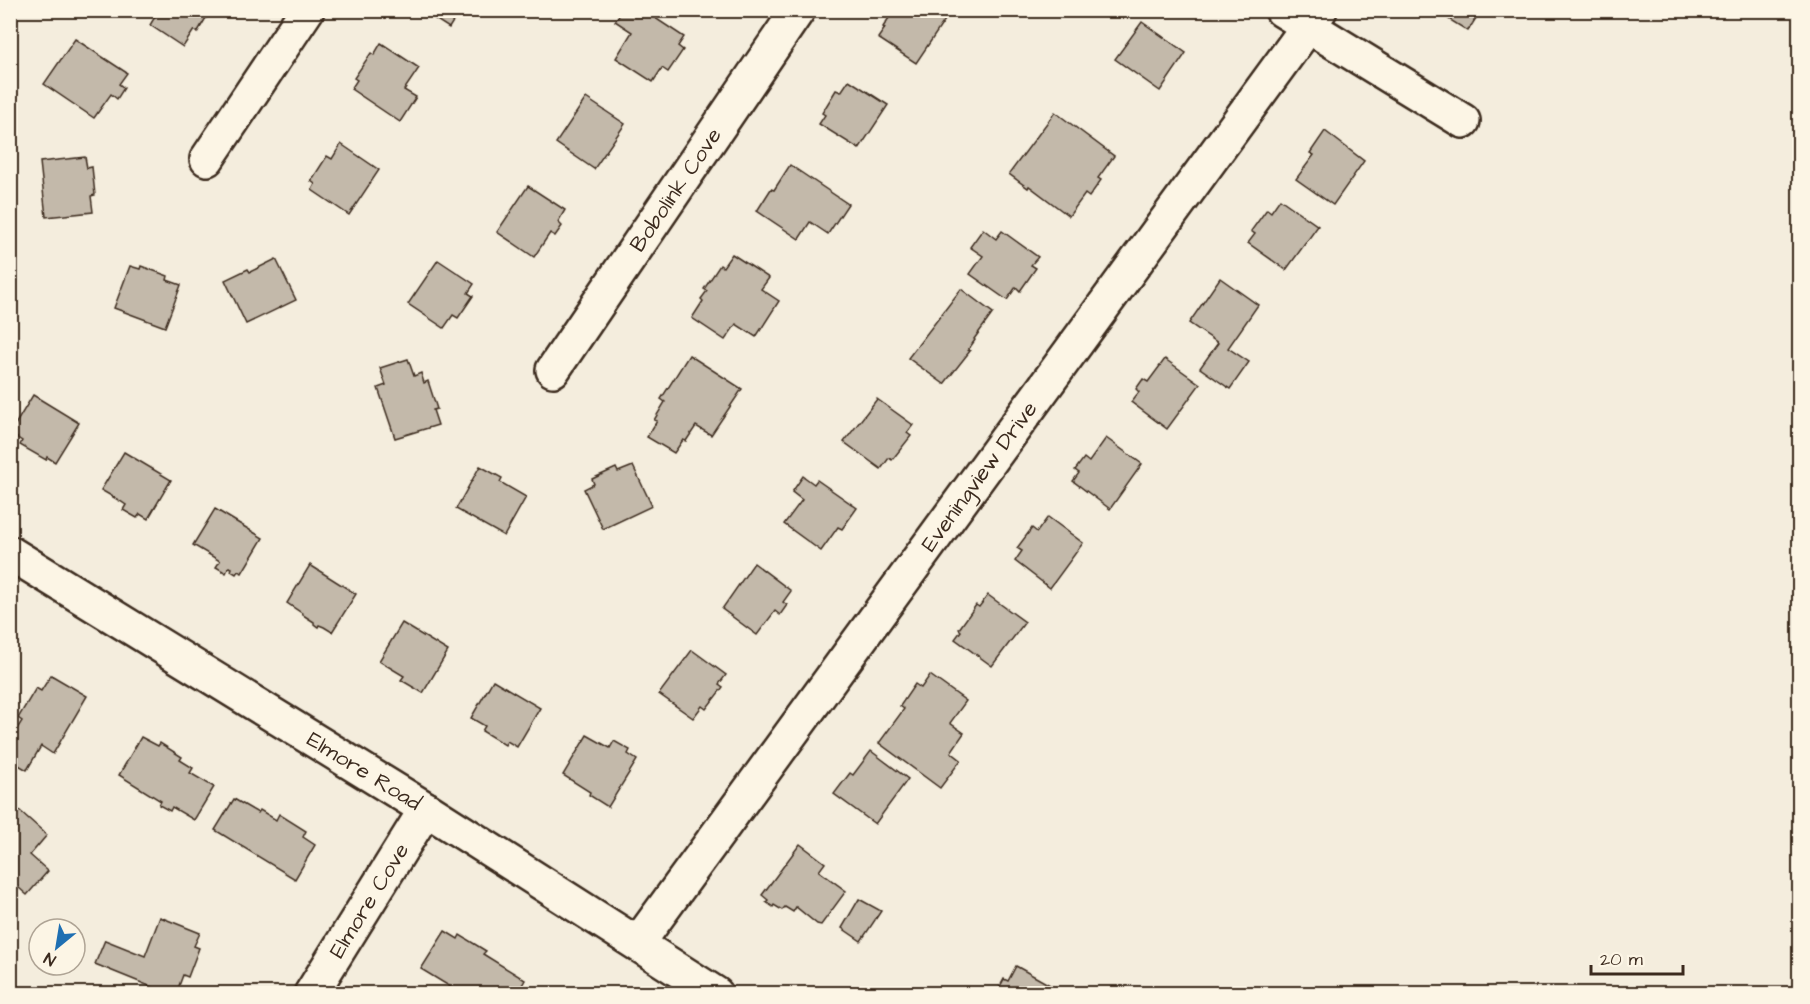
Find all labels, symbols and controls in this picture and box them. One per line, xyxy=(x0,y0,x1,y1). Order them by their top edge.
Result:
street label: Bobolink Cove xyxy=(622,121,729,258)
street label: Eveningview Drive xyxy=(914,395,1045,558)
street label: Elmore Road xyxy=(301,724,428,818)
street label: Elmore Cove xyxy=(322,837,417,964)
north arrow xyxy=(27,917,87,977)
scale bar xyxy=(1591,938,1682,976)
text: N xyxy=(40,947,60,971)
text: 20 m xyxy=(1600,947,1643,972)

